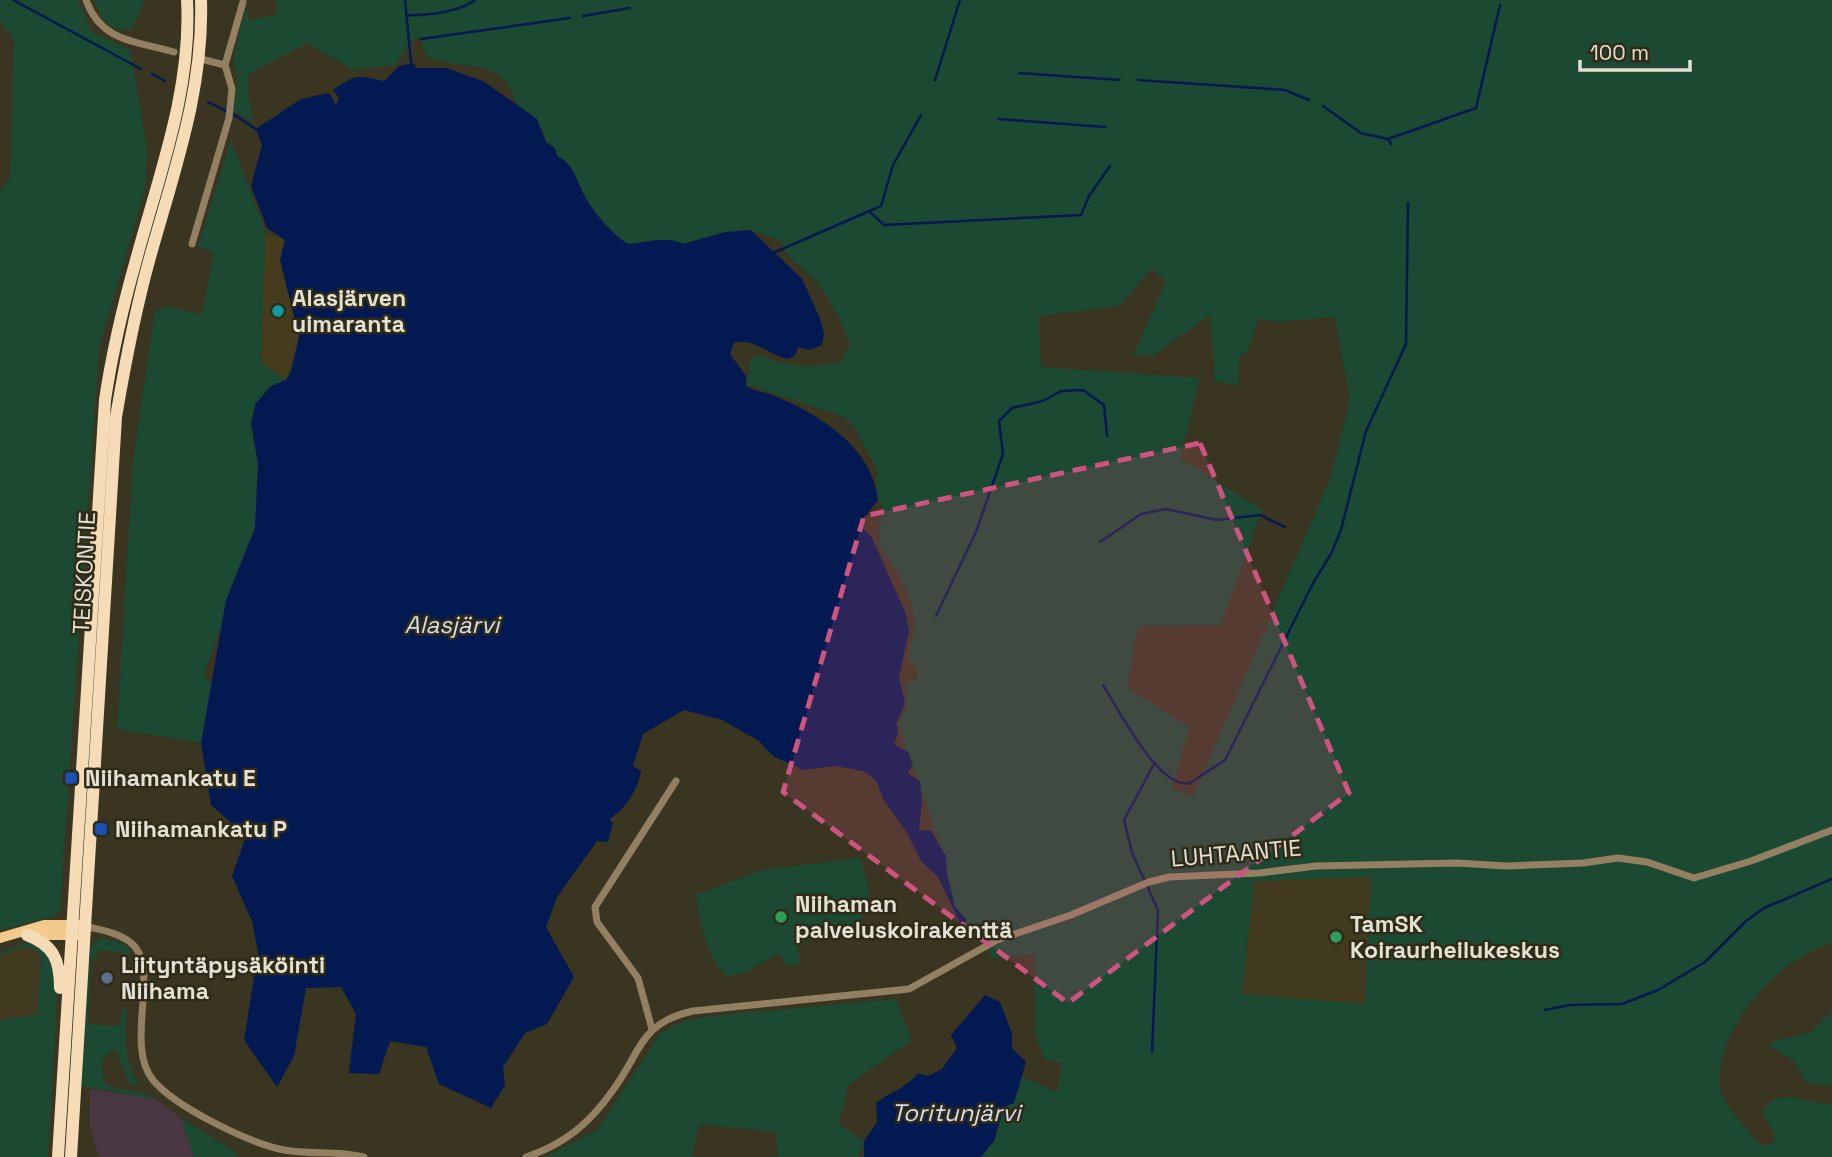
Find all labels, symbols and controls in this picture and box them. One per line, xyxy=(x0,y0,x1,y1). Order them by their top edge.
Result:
scale bar xyxy=(1580,28,1690,72)
text: 100 m xyxy=(1590,39,1649,66)
place label: Alasjärven uimaranta xyxy=(292,283,406,339)
marker: Alasjärven uimaranta xyxy=(270,303,286,319)
street label: TEISKONTIE xyxy=(66,511,102,635)
water label: Alasjärvi xyxy=(405,609,503,640)
place label: Niihamankatu E xyxy=(85,763,256,793)
marker: Niihamankatu E xyxy=(63,770,79,786)
place label: Niihamankatu P xyxy=(115,814,287,844)
marker: Niihamankatu P xyxy=(93,821,109,837)
street label: LUHTAANTIE xyxy=(1170,832,1302,874)
place label: Niihaman palveluskoirakenttä xyxy=(795,889,1013,945)
marker: Niihaman palveluskoirakenttä xyxy=(773,909,789,925)
place label: TamSK Koiraurheilukeskus xyxy=(1350,909,1560,965)
marker: TamSK Koiraurheilukeskus xyxy=(1328,929,1344,945)
place label: Liityntäpysäköinti Niihama xyxy=(121,950,325,1006)
marker: Liityntäpysäköinti Niihama xyxy=(99,970,115,986)
water label: Toritunjärvi xyxy=(891,1097,1024,1128)

